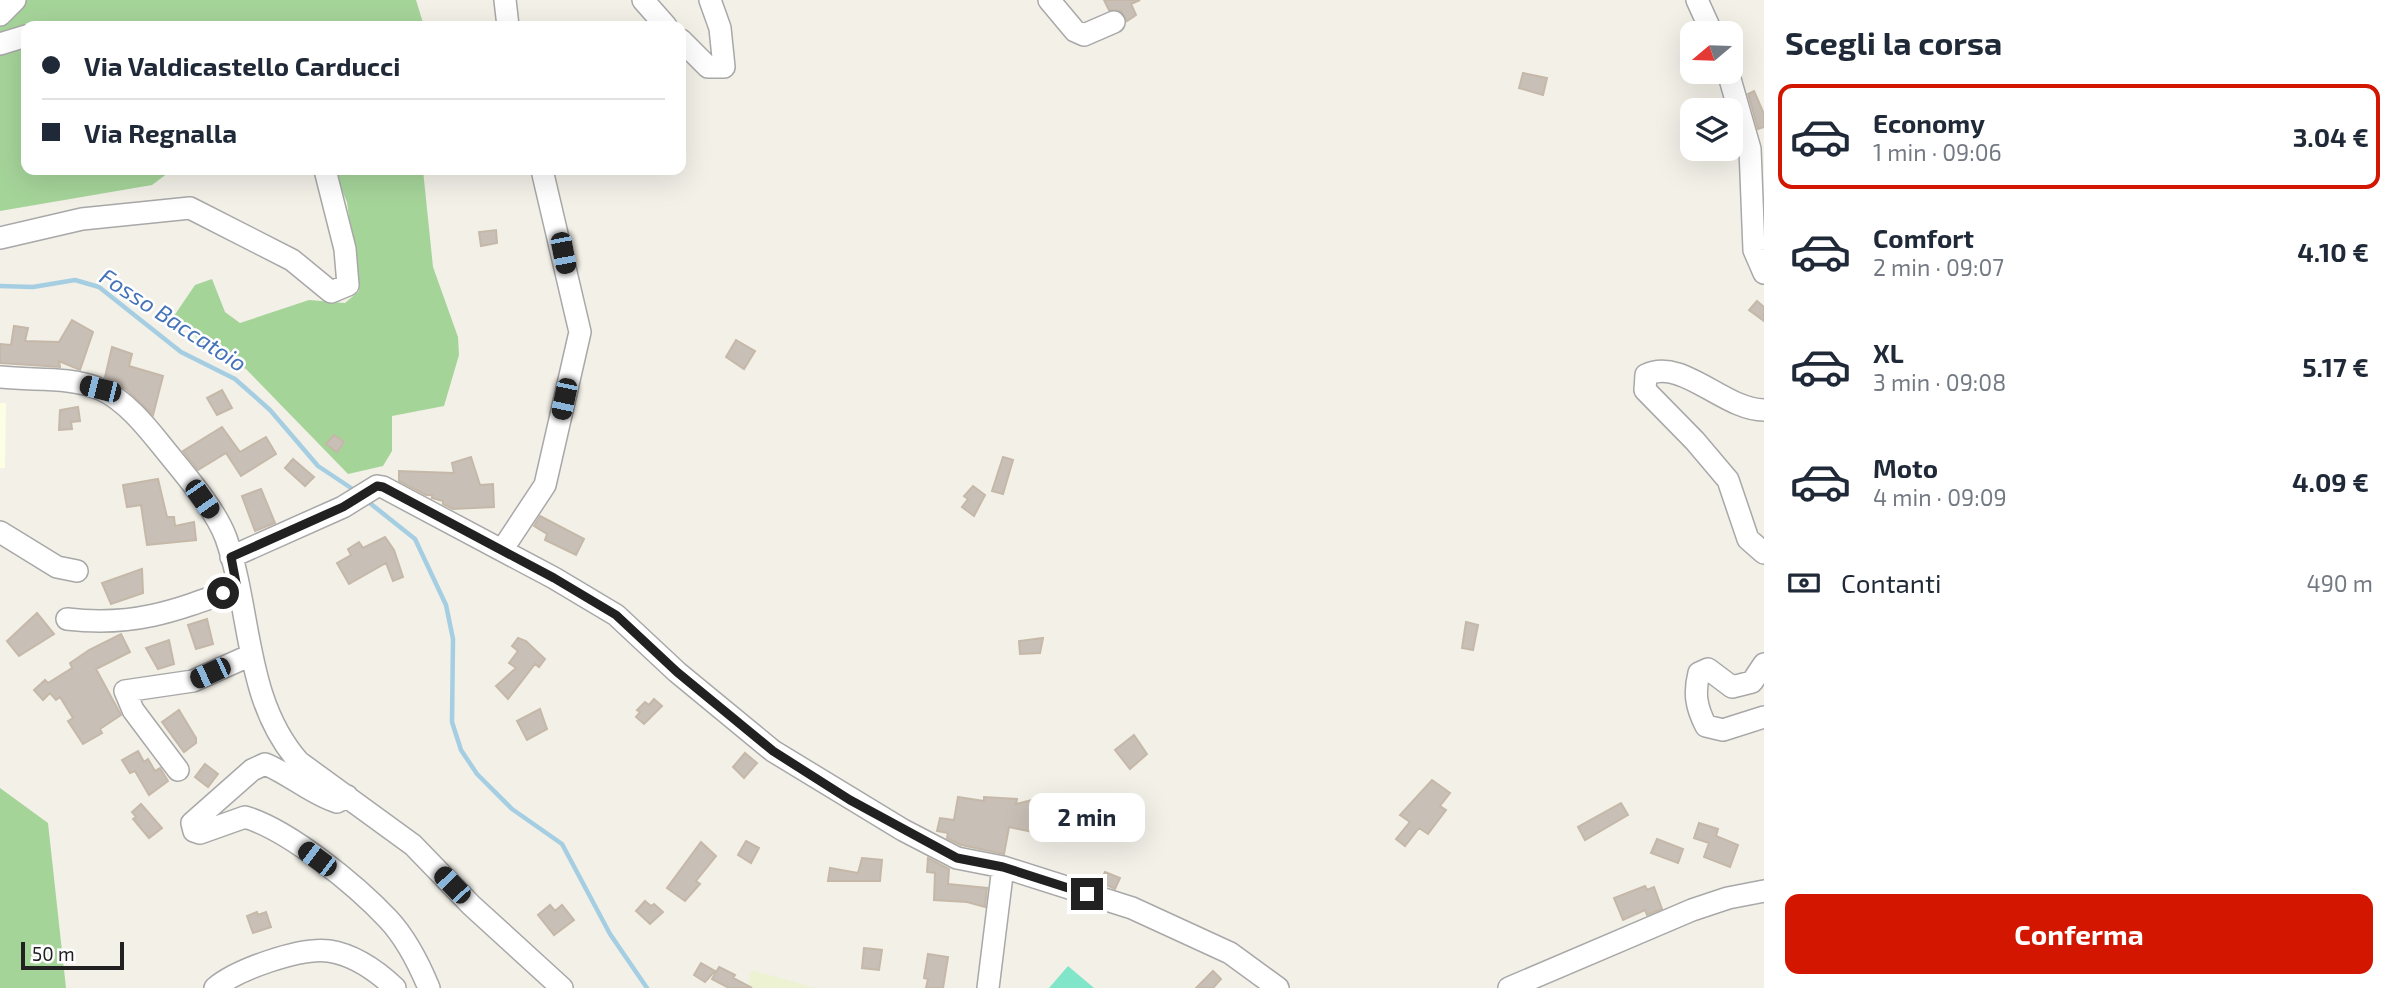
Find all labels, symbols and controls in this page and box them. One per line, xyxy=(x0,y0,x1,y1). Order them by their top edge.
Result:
north arrow xyxy=(1680,21,1743,84)
map controls xyxy=(1680,21,1743,161)
text: Scegli la corsa xyxy=(1785,23,2002,61)
text: Via Valdicastello Carducci xyxy=(84,50,400,81)
button: layers xyxy=(1680,98,1743,161)
icon: car xyxy=(1789,105,1852,168)
text: Economy xyxy=(1873,107,1985,138)
text: Via Regnalla xyxy=(84,117,237,148)
text: 3.04 € xyxy=(2293,121,2369,152)
text: 1 min · 09:06 xyxy=(1873,138,2002,166)
icon: car xyxy=(1789,220,1852,283)
text: Comfort xyxy=(1873,222,1974,253)
car xyxy=(549,230,578,276)
text: 4.10 € xyxy=(2297,236,2369,267)
text: 2 min · 09:07 xyxy=(1873,253,2004,281)
water label: Fosso Baccatoio xyxy=(95,261,252,377)
icon: car xyxy=(1789,335,1852,398)
text: XL xyxy=(1873,337,1904,368)
text: 5.17 € xyxy=(2302,351,2369,382)
text: 3 min · 09:08 xyxy=(1873,368,2006,396)
car xyxy=(78,374,123,404)
car xyxy=(550,376,579,422)
icon: car xyxy=(1789,450,1852,513)
text: Moto xyxy=(1873,452,1938,483)
text: 4.09 € xyxy=(2292,466,2369,497)
car xyxy=(182,476,223,522)
text: 4 min · 09:09 xyxy=(1873,483,2007,511)
icon: cash xyxy=(1785,564,1823,602)
text: Contanti xyxy=(1841,567,1941,598)
text: 490 m xyxy=(2307,569,2373,597)
route start xyxy=(207,577,239,609)
car xyxy=(187,655,234,691)
callout: 2 min xyxy=(1029,792,1145,842)
text: 2 min xyxy=(1058,803,1116,831)
car xyxy=(294,838,341,880)
car xyxy=(430,863,475,907)
route end xyxy=(1071,878,1103,910)
button: Conferma xyxy=(1785,894,2373,974)
scale bar xyxy=(21,939,124,971)
text: 50 m xyxy=(32,942,75,965)

